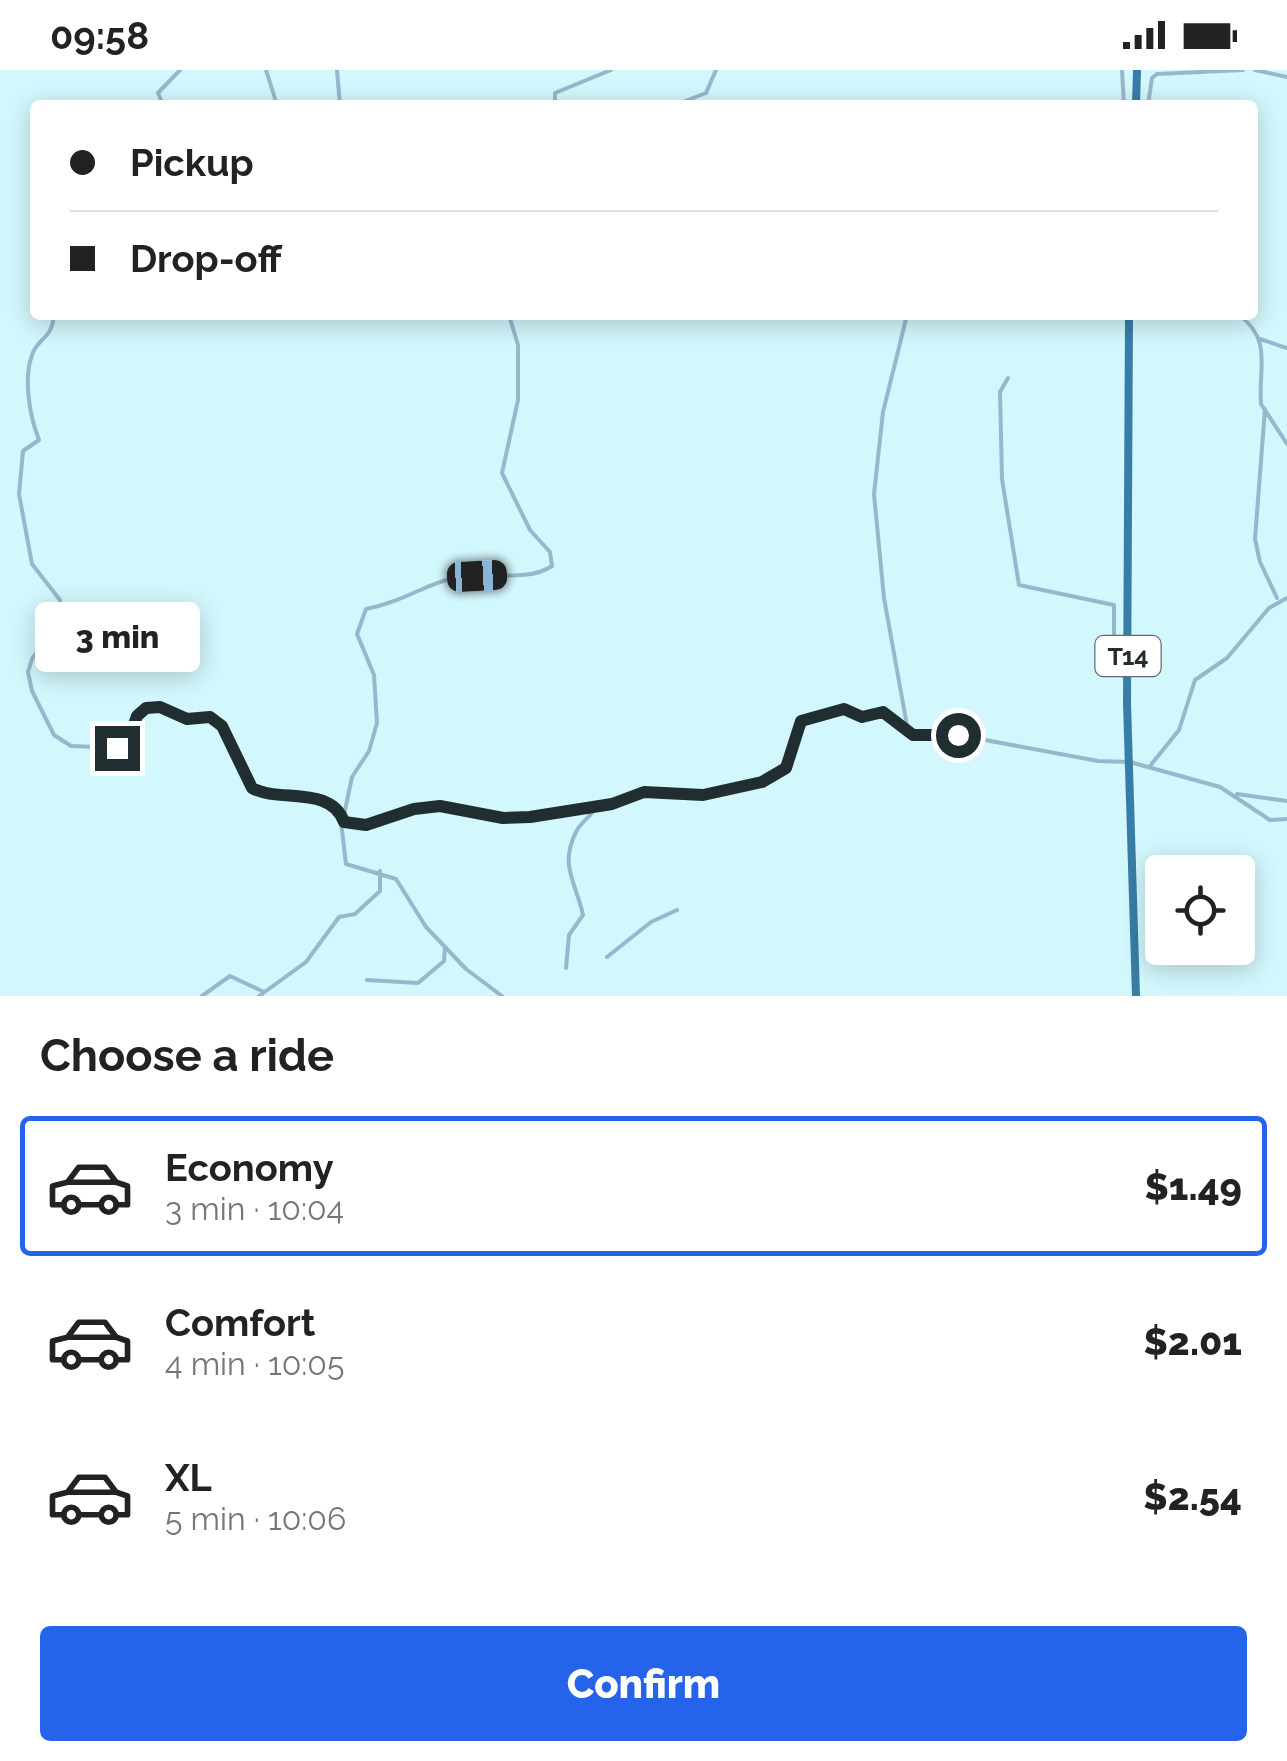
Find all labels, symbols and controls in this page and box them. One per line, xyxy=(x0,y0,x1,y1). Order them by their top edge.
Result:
text: 09:58 xyxy=(50,13,149,58)
text: Pickup xyxy=(130,140,254,185)
text: Drop-off xyxy=(130,236,282,281)
car xyxy=(446,559,508,593)
callout: 3 min xyxy=(34,603,200,673)
text: 3 min xyxy=(76,618,159,655)
road number: T14 xyxy=(1096,636,1160,676)
route start xyxy=(936,713,981,758)
route end xyxy=(95,726,140,771)
map controls xyxy=(1145,855,1255,965)
button: locate xyxy=(1145,855,1255,965)
text: Choose a ride xyxy=(40,1029,334,1082)
icon: car xyxy=(45,1141,135,1231)
text: Economy xyxy=(165,1145,334,1190)
text: $1.49 xyxy=(1145,1164,1242,1209)
text: 3 min · 10:04 xyxy=(165,1190,344,1227)
icon: car xyxy=(45,1296,135,1386)
text: Comfort xyxy=(165,1300,315,1345)
text: $2.01 xyxy=(1144,1319,1242,1364)
text: 4 min · 10:05 xyxy=(165,1345,344,1382)
icon: car xyxy=(45,1451,135,1541)
text: XL xyxy=(165,1455,212,1500)
text: $2.54 xyxy=(1143,1474,1242,1519)
text: 5 min · 10:06 xyxy=(165,1500,346,1537)
button: Confirm xyxy=(40,1626,1247,1741)

